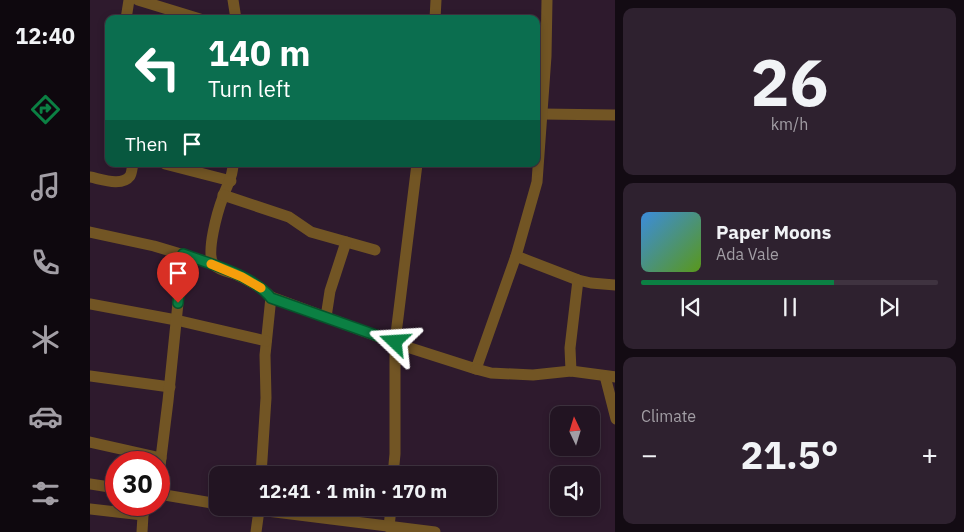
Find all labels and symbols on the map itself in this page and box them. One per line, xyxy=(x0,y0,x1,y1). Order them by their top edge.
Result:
pin xyxy=(157,252,199,303)
position arrow xyxy=(368,315,420,367)
north arrow xyxy=(550,406,600,456)
speed limit sign: 30 xyxy=(105,451,170,516)

